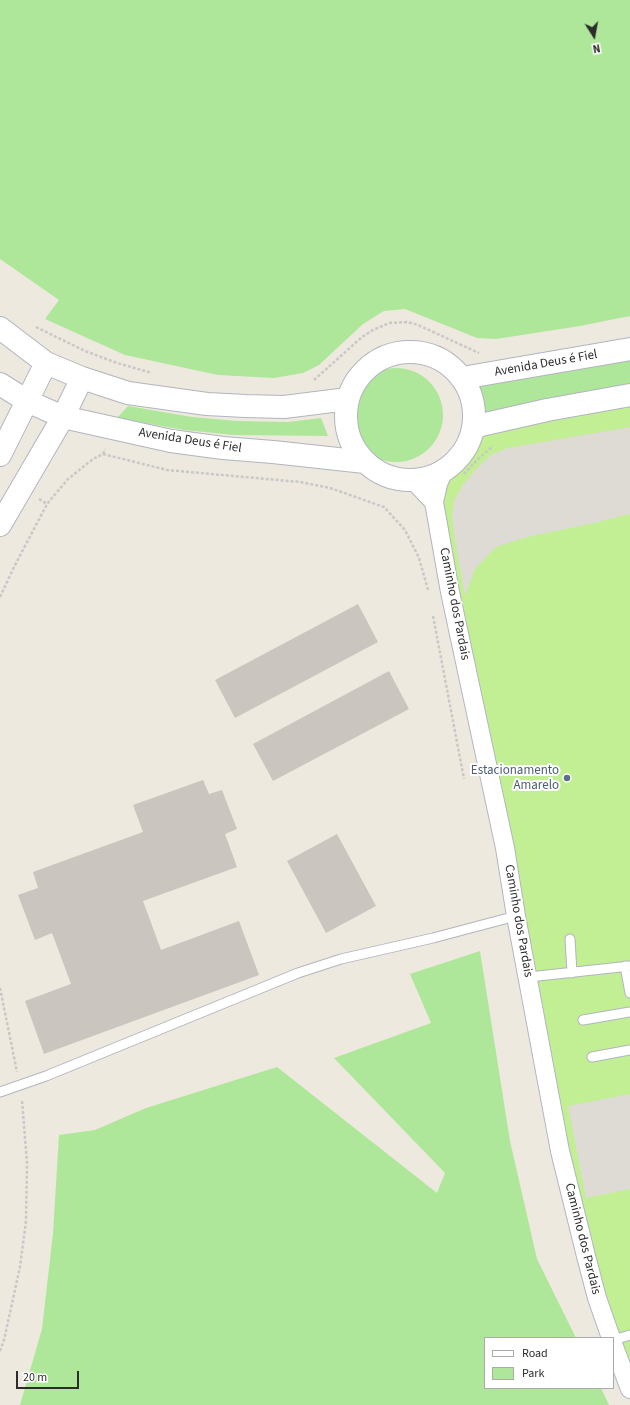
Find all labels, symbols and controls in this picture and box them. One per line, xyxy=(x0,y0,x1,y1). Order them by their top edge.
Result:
north arrow xyxy=(574,16,614,56)
text: N xyxy=(591,40,601,56)
street label: Avenida Deus é Fiel xyxy=(493,347,599,381)
street label: Avenida Deus é Fiel xyxy=(137,425,243,457)
street label: Caminho dos Pardais xyxy=(435,546,473,662)
place label: Estacionamento Amarelo xyxy=(471,763,559,794)
marker: Estacionamento Amarelo xyxy=(562,773,572,783)
street label: Caminho dos Pardais xyxy=(500,863,536,979)
street label: Caminho dos Pardais xyxy=(561,1182,603,1296)
legend xyxy=(484,1337,614,1389)
text: Road xyxy=(522,1345,548,1362)
scale bar xyxy=(18,1363,81,1389)
text: Park xyxy=(522,1365,544,1382)
text: 20 m xyxy=(23,1369,47,1386)

